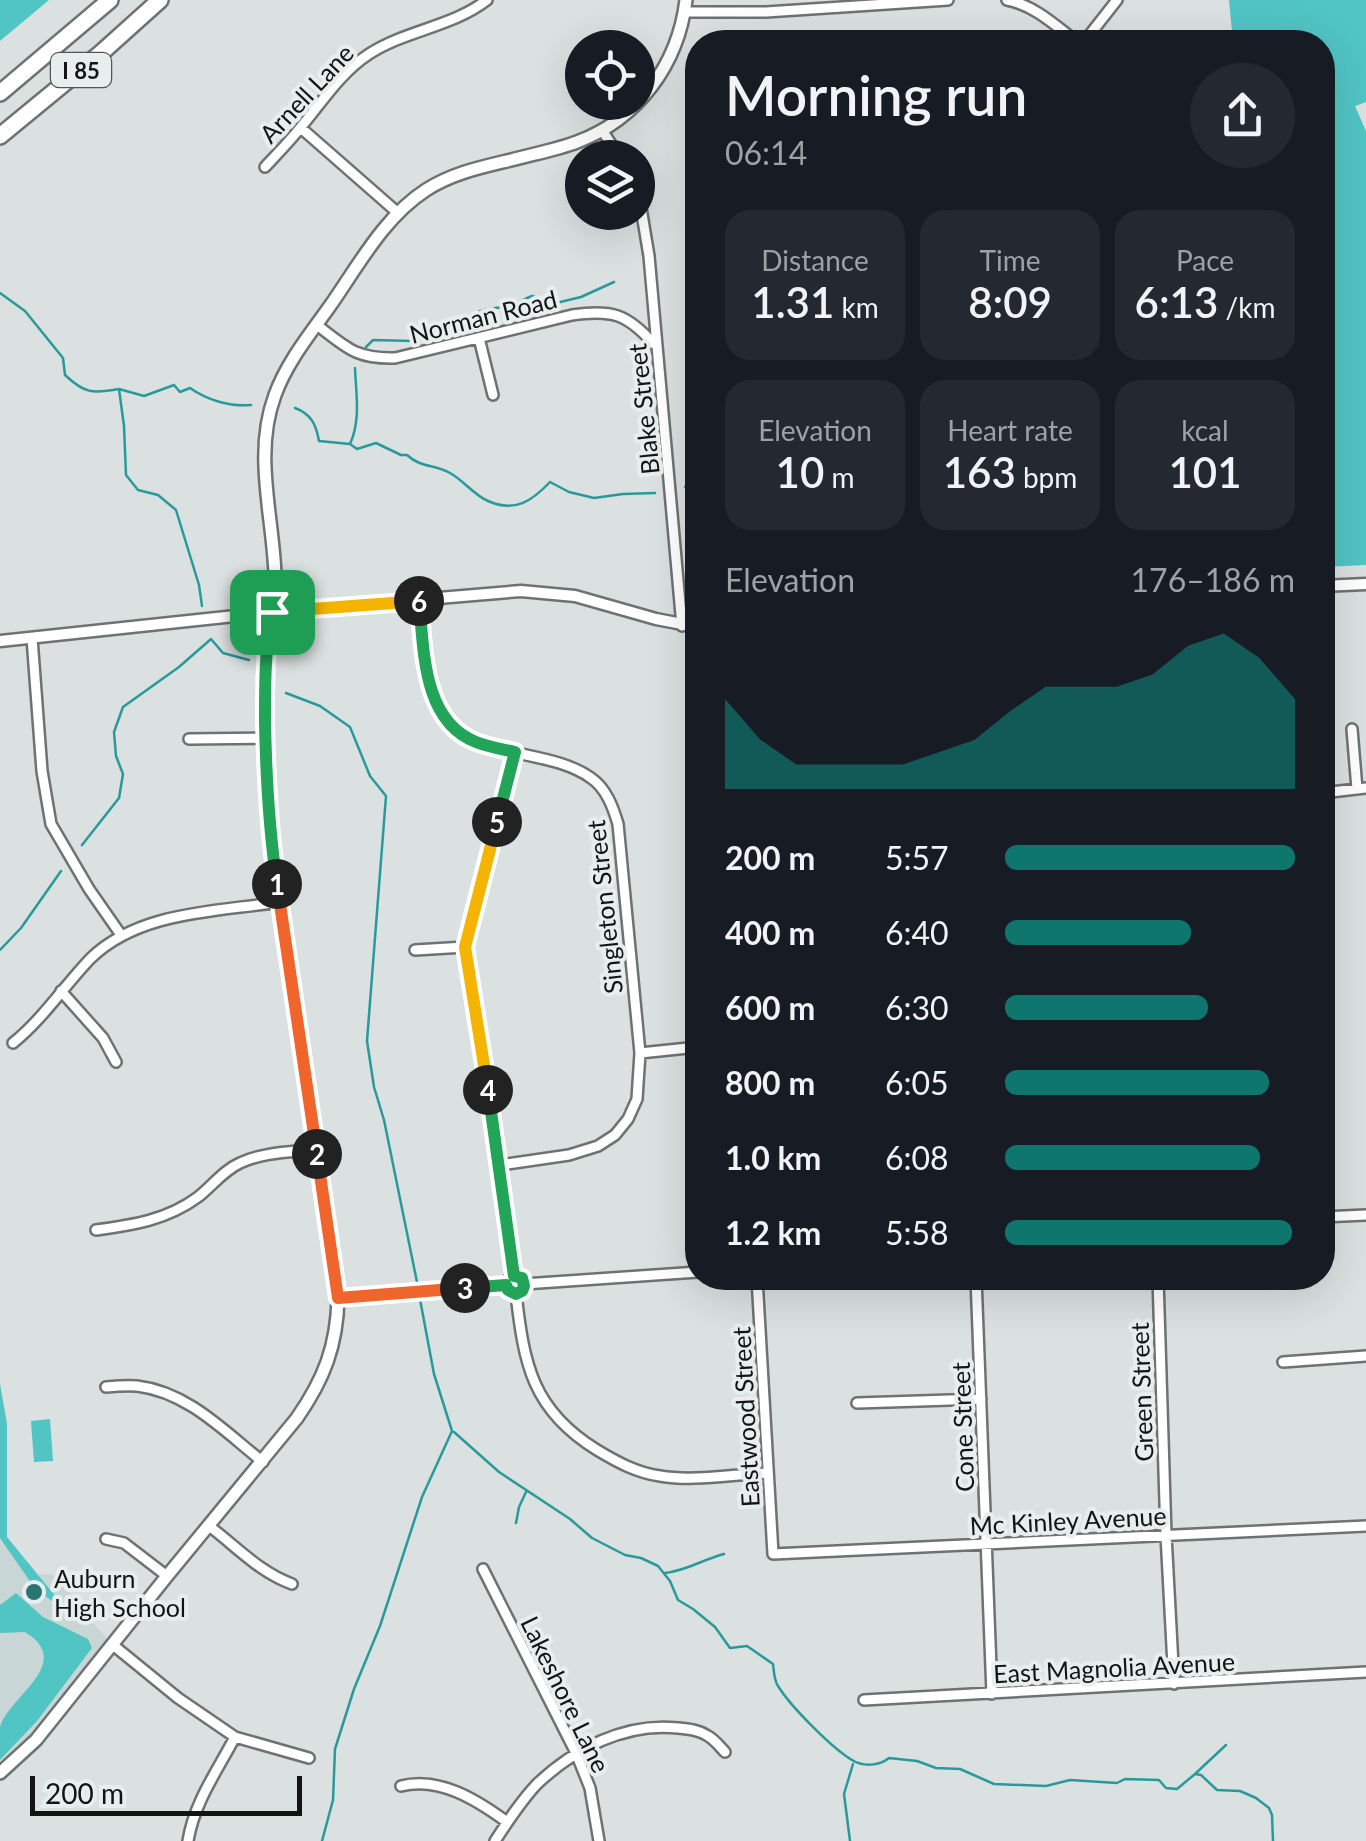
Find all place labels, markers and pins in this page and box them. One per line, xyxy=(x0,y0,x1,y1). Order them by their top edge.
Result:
pin xyxy=(230,570,315,655)
pin: 6 xyxy=(394,576,444,626)
pin: 5 xyxy=(472,797,522,847)
pin: 1 xyxy=(252,859,302,909)
pin: 4 xyxy=(463,1065,513,1115)
pin: 2 xyxy=(292,1129,342,1179)
pin: 3 xyxy=(440,1263,490,1313)
place label: Auburn High School xyxy=(54,1563,186,1622)
marker: Auburn High School xyxy=(23,1581,45,1603)

